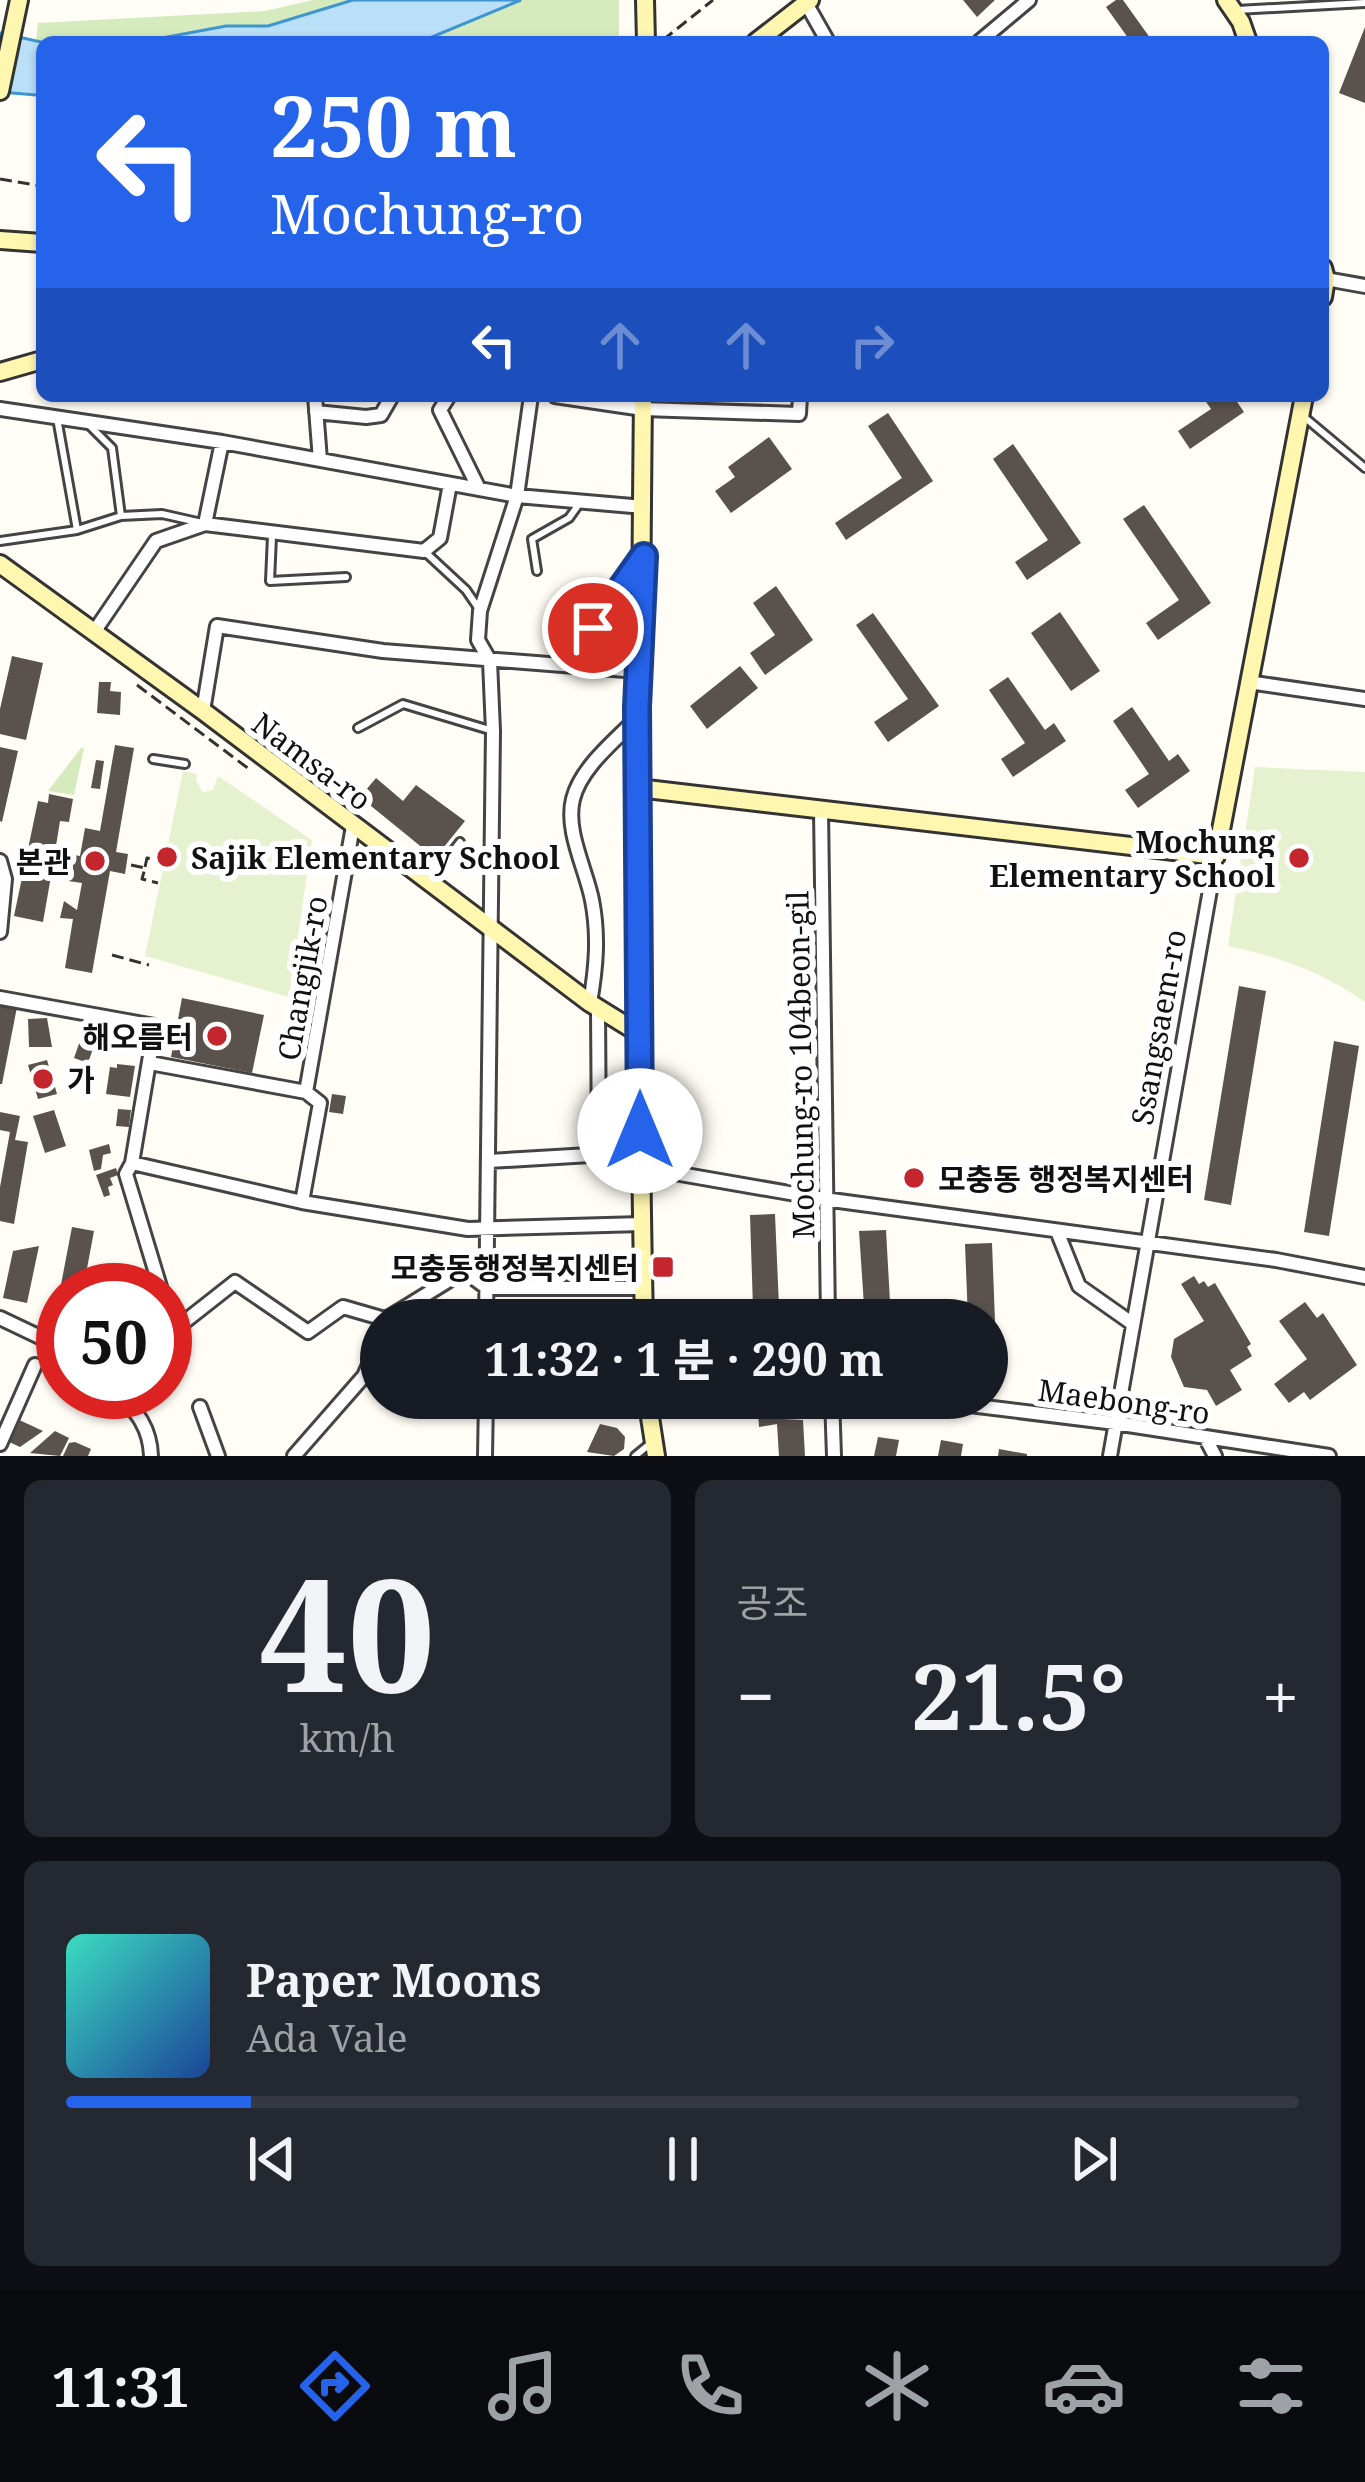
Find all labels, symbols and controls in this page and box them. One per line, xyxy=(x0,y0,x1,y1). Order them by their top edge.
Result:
text: 250 m xyxy=(270,67,517,182)
icon: left xyxy=(72,84,228,240)
text: Mochung-ro xyxy=(270,176,584,250)
icon: left xyxy=(461,312,527,378)
icon: ahead xyxy=(587,312,653,378)
icon: ahead xyxy=(713,312,779,378)
icon: right xyxy=(839,312,905,378)
pin xyxy=(542,577,644,679)
icon: arrive xyxy=(560,595,626,661)
street label: Namsa-ro xyxy=(244,703,380,819)
place label: Mochung Elementary School xyxy=(989,821,1275,896)
place label: Sajik Elementary School xyxy=(191,837,560,878)
place label: 본관 xyxy=(16,841,71,882)
marker: Sajik Elementary School xyxy=(154,844,180,870)
marker: Mochung Elementary School xyxy=(1286,845,1312,871)
marker: 본관 xyxy=(82,848,108,874)
street label: Mochung-ro 104beon-gil xyxy=(776,891,824,1239)
street label: Changjik-ro xyxy=(267,892,337,1064)
street label: Ssangsaem-ro xyxy=(1121,926,1195,1128)
place label: 해오름터 xyxy=(83,1016,193,1057)
marker: 해오름터 xyxy=(204,1023,230,1049)
place label: 가 xyxy=(67,1059,95,1100)
marker: 가 xyxy=(30,1066,56,1092)
position arrow xyxy=(577,1068,703,1194)
place label: 모충동 행정복지센터 xyxy=(938,1158,1194,1199)
marker: 모충동 행정복지센터 xyxy=(901,1165,927,1191)
place label: 모충동행정복지센터 xyxy=(391,1247,639,1288)
marker: 모충동행정복지센터 xyxy=(650,1254,676,1280)
speed limit sign: 50 xyxy=(36,1263,192,1419)
text: 11:32 · 1 분 · 290 m xyxy=(484,1328,884,1389)
street label: Maebong-ro xyxy=(1035,1369,1213,1433)
text: 40 xyxy=(259,1525,435,1738)
text: 공조 xyxy=(737,1575,808,1628)
text: 21.5° xyxy=(911,1634,1126,1756)
text: − xyxy=(737,1650,775,1740)
text: + xyxy=(1262,1650,1299,1740)
text: km/h xyxy=(299,1710,395,1763)
text: Paper Moons xyxy=(246,1949,541,2010)
text: Ada Vale xyxy=(246,2010,408,2063)
icon: previous xyxy=(239,2126,305,2192)
icon: pause xyxy=(650,2126,716,2192)
icon: next xyxy=(1061,2126,1127,2192)
icon: directions xyxy=(293,2344,377,2428)
icon: music xyxy=(481,2344,565,2428)
icon: phone xyxy=(668,2344,752,2428)
icon: climate xyxy=(855,2344,939,2428)
icon: car xyxy=(1042,2344,1126,2428)
icon: filters xyxy=(1229,2344,1313,2428)
text: 11:31 xyxy=(52,2349,190,2423)

